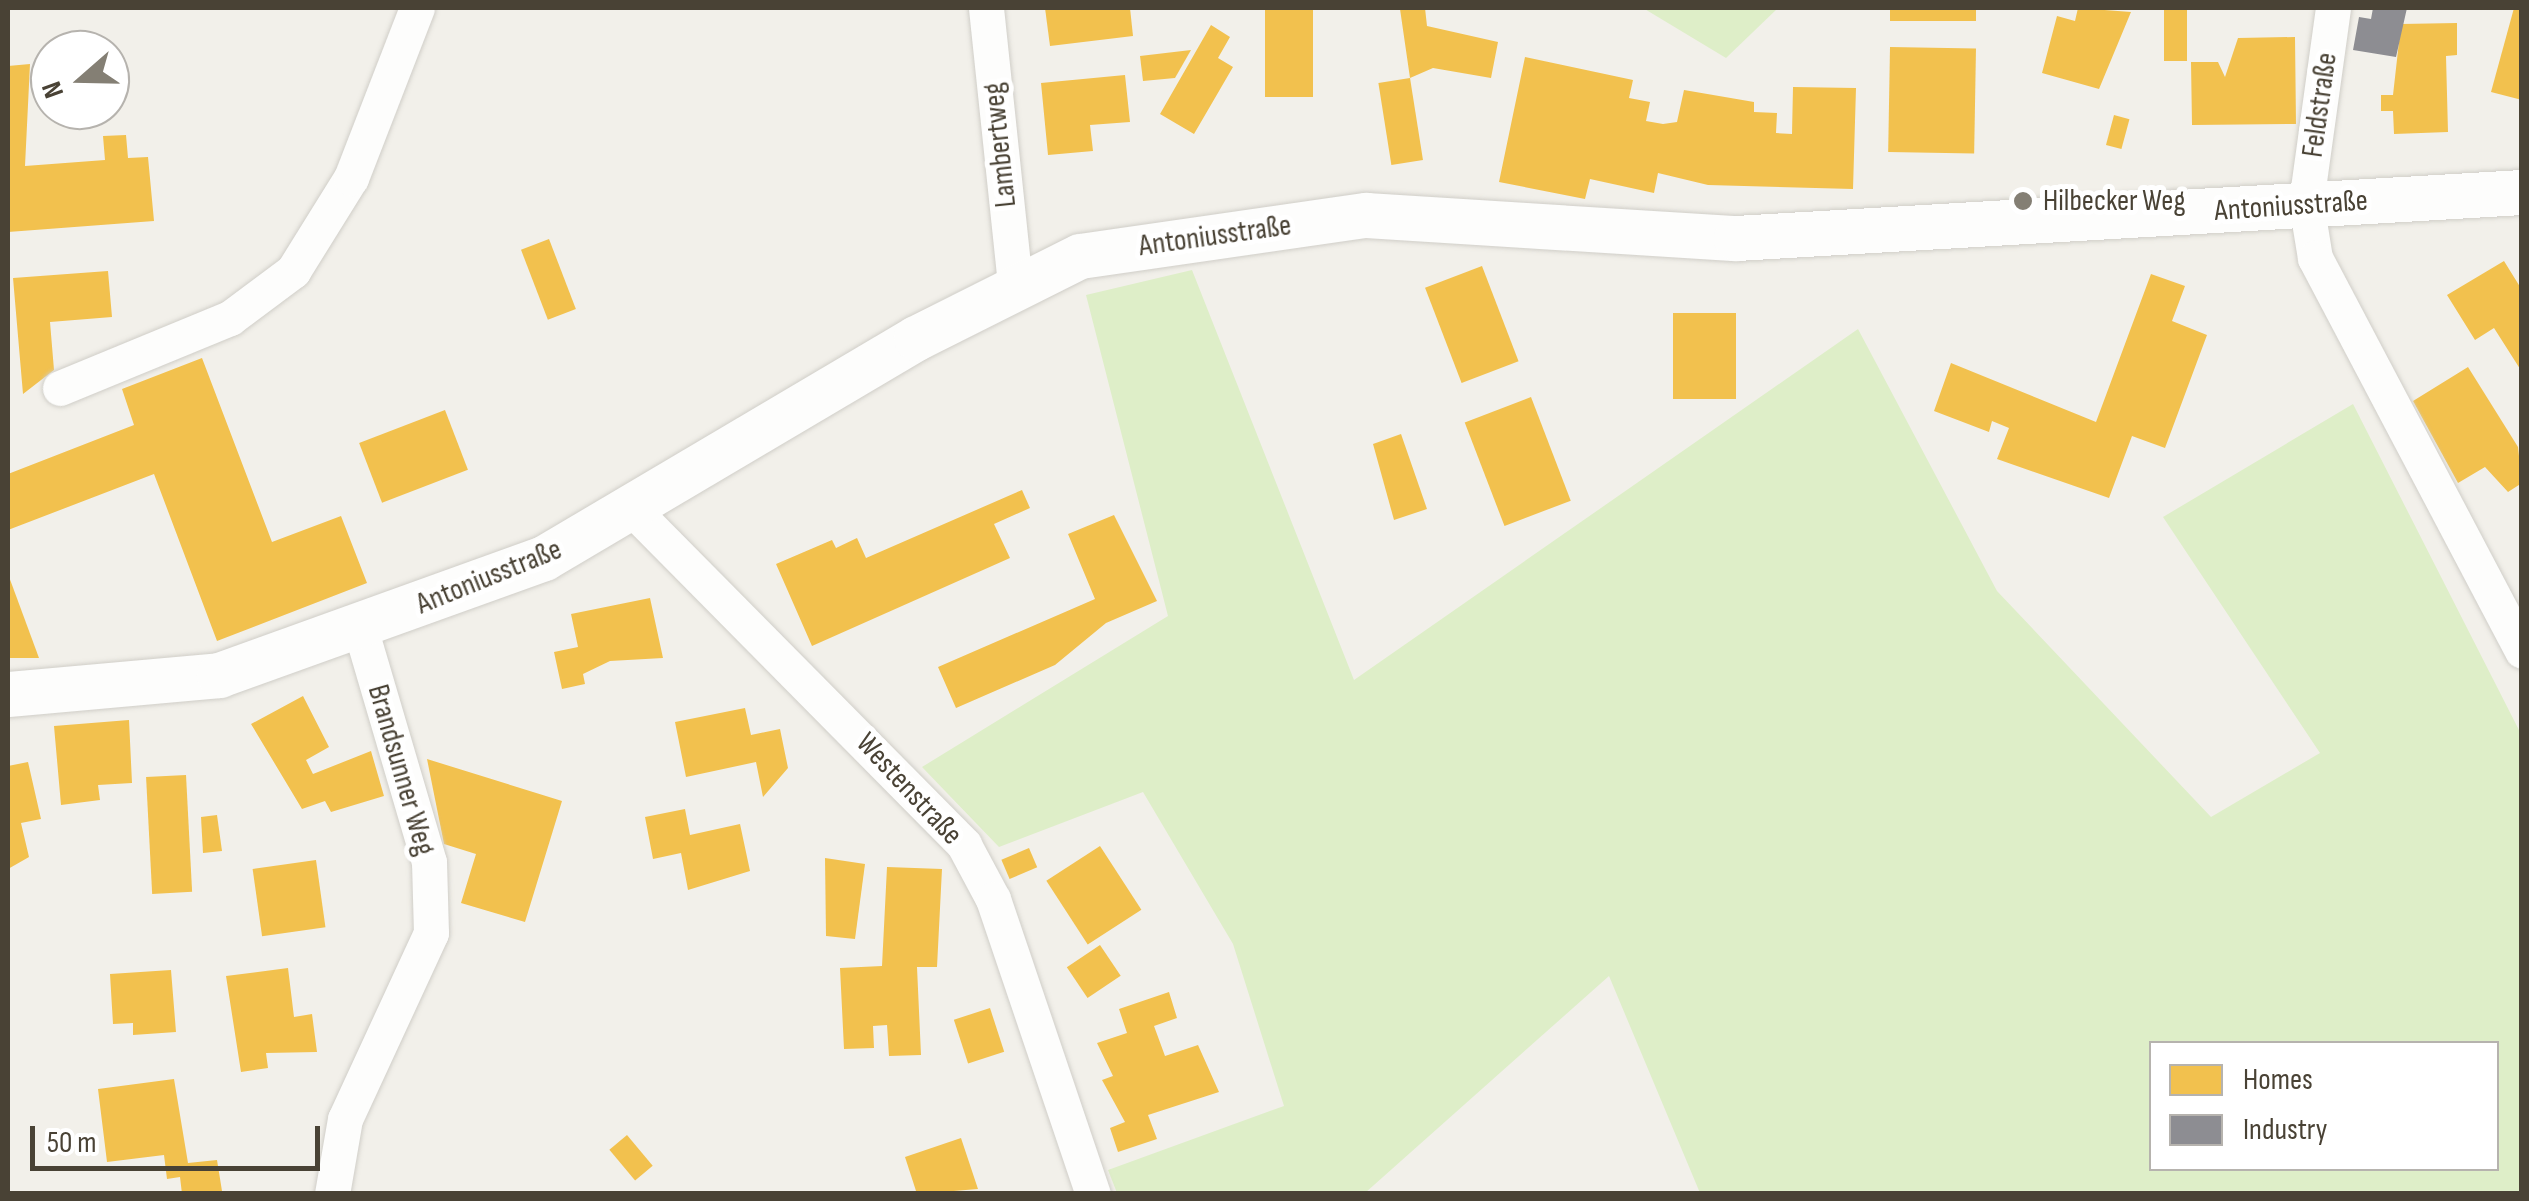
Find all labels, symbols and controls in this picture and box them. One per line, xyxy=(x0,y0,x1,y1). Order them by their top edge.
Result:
north arrow xyxy=(30,30,130,130)
street label: Feldstraße xyxy=(2295,50,2345,160)
text: N xyxy=(35,77,71,102)
street label: Lambertweg xyxy=(976,81,1024,209)
place label: Hilbecker Weg xyxy=(2043,183,2185,219)
street label: Antoniusstraße xyxy=(2213,183,2369,229)
marker: Hilbecker Weg xyxy=(2012,190,2034,212)
street label: Antoniusstraße xyxy=(1137,207,1293,265)
street label: Antoniusstraße xyxy=(411,532,567,622)
street label: Brandsunner Weg xyxy=(359,681,443,859)
street label: Westenstraße xyxy=(848,726,970,852)
legend xyxy=(2149,1041,2499,1171)
text: Homes xyxy=(2243,1062,2313,1098)
scale bar xyxy=(35,1106,325,1168)
text: Industry xyxy=(2243,1112,2327,1148)
text: 50 m xyxy=(47,1125,96,1161)

